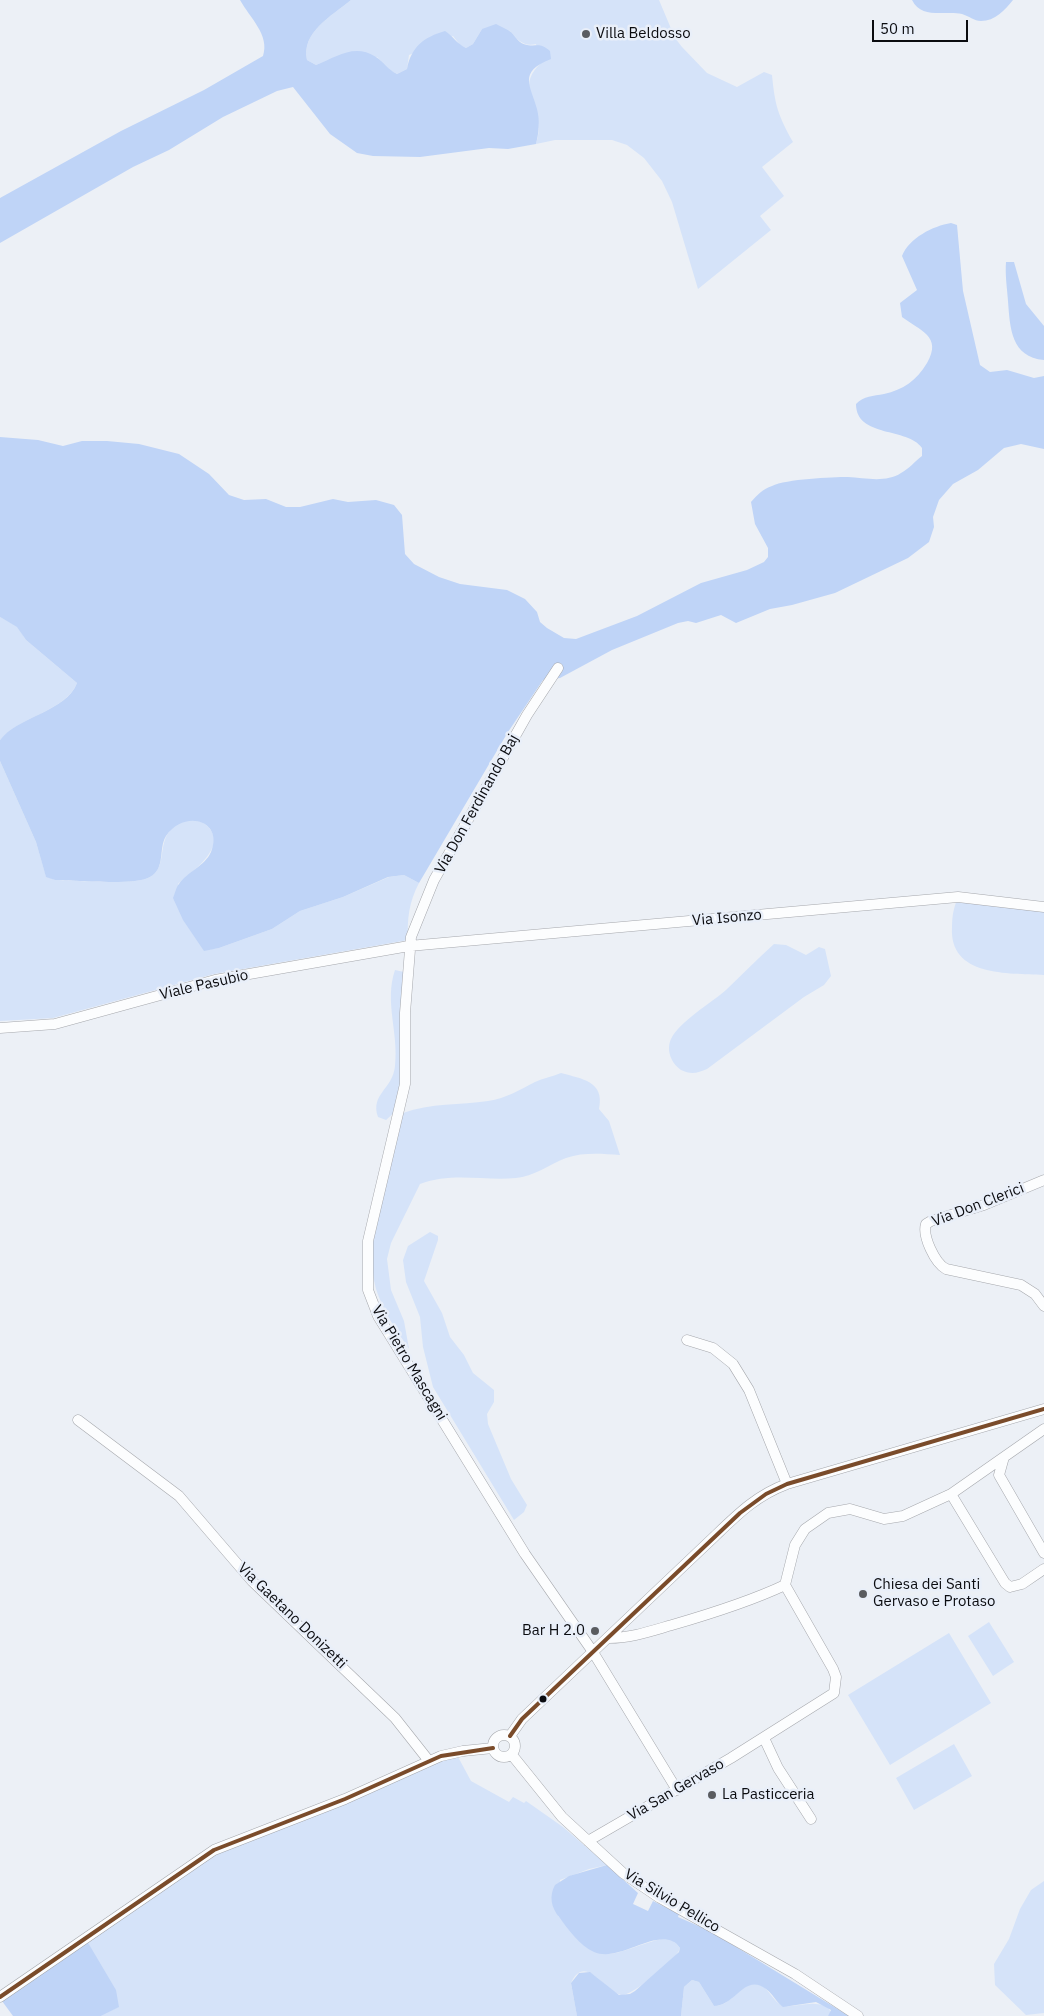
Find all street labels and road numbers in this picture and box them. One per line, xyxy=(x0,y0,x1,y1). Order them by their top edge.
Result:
street label: Via Don Ferdinando Baj xyxy=(431,731,523,877)
street label: Via Isonzo xyxy=(691,906,763,930)
street label: Viale Pasubio xyxy=(158,966,250,1004)
street label: Via Don Clerici xyxy=(929,1179,1027,1231)
street label: Via Pietro Mascagni xyxy=(367,1302,451,1424)
street label: Via Gaetano Donizetti xyxy=(234,1559,350,1673)
street label: Via San Gervaso xyxy=(625,1755,727,1825)
street label: Via Silvio Pellico xyxy=(621,1865,723,1937)

